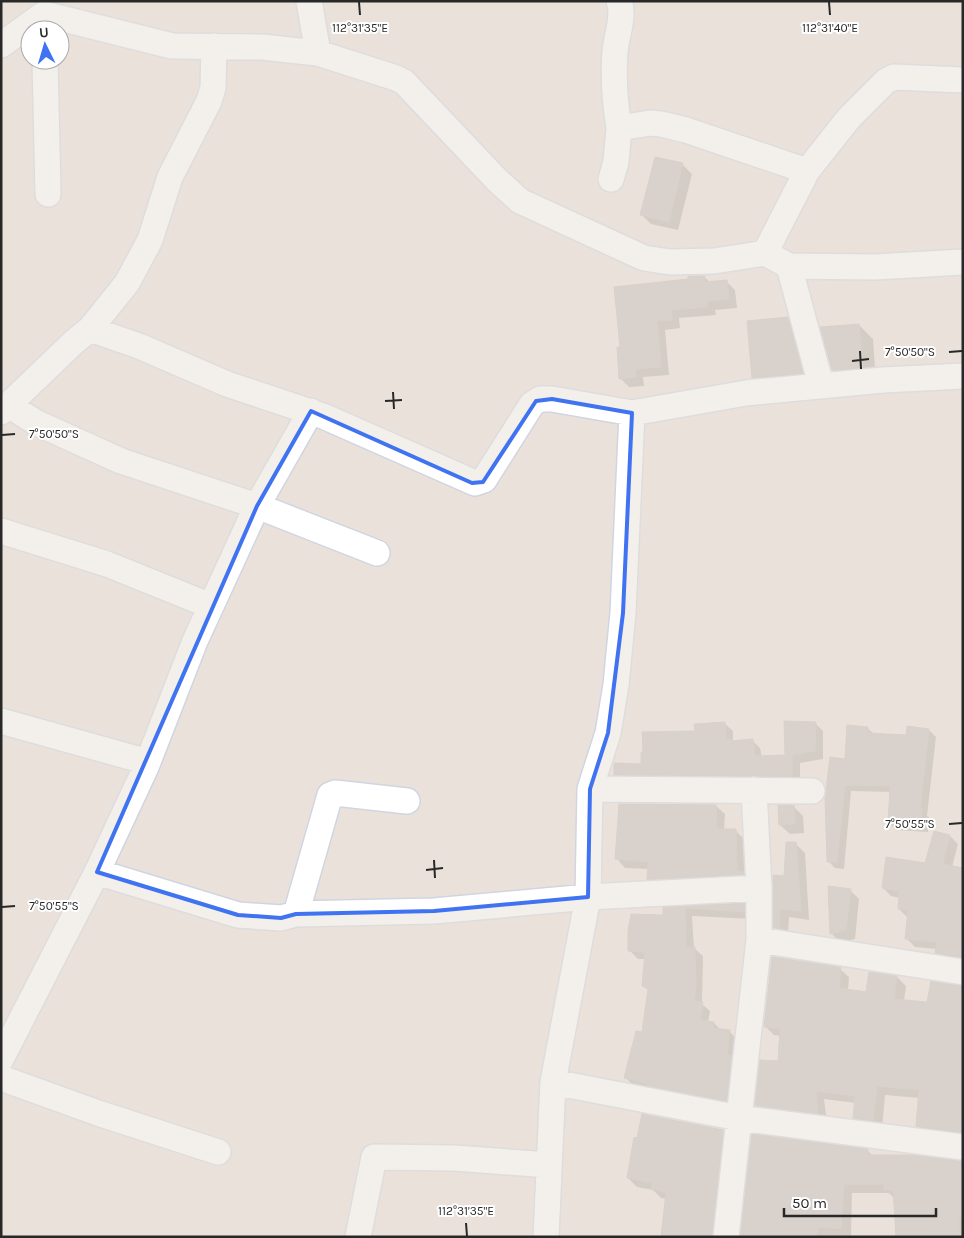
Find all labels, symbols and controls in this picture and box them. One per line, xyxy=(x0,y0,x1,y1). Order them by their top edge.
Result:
north arrow xyxy=(20,20,70,70)
text: 112°31'35"E xyxy=(332,21,388,35)
text: 112°31'40"E xyxy=(802,21,858,35)
text: U xyxy=(38,24,49,41)
text: 7°50'50"S xyxy=(885,345,935,359)
text: 7°50'50"S xyxy=(29,427,79,441)
text: 7°50'55"S xyxy=(885,817,935,831)
text: 7°50'55"S xyxy=(29,899,79,913)
scale bar xyxy=(784,1186,936,1218)
text: 50 m xyxy=(792,1194,827,1212)
text: 112°31'35"E xyxy=(438,1204,494,1218)

